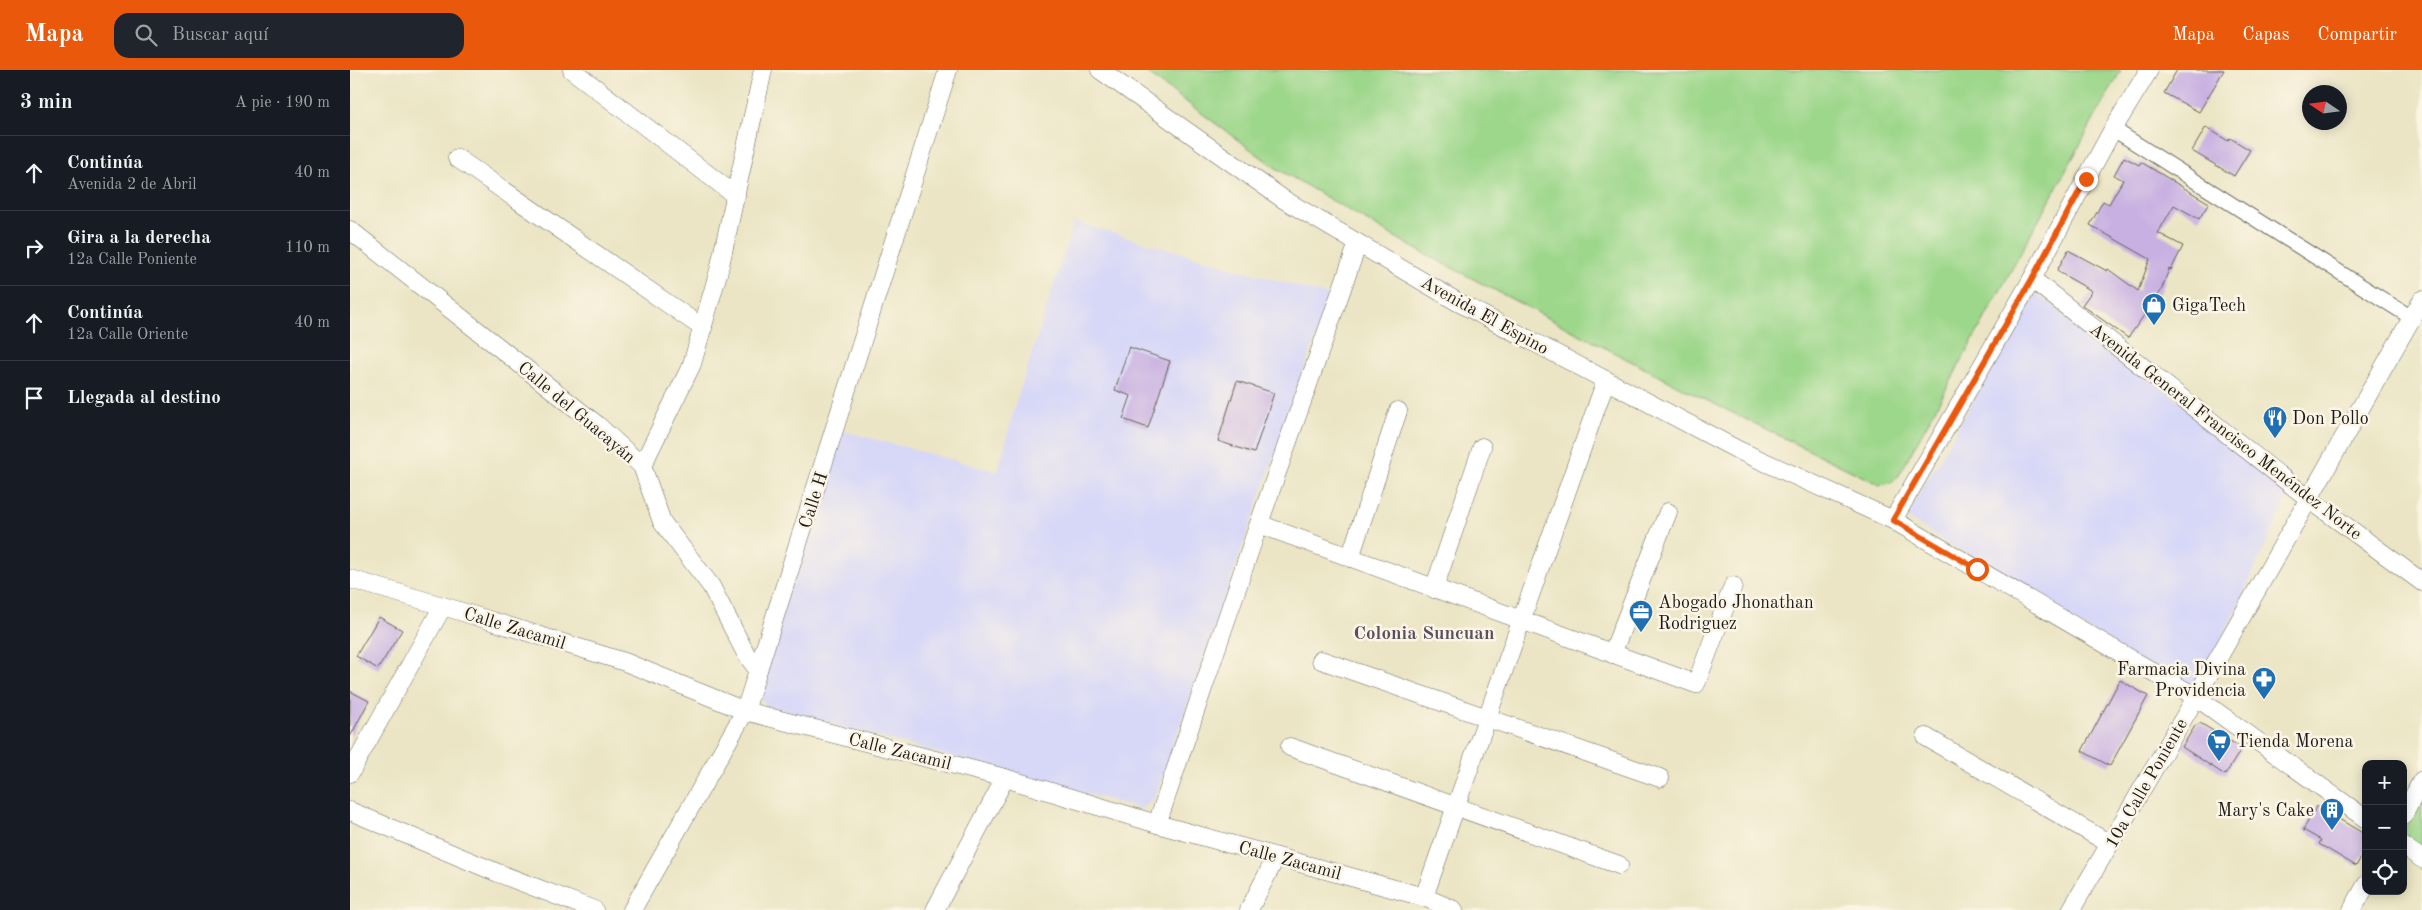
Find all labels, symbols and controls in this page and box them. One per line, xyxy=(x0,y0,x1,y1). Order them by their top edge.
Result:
search box xyxy=(114,13,464,58)
icon: search xyxy=(132,21,160,49)
text: Mapa xyxy=(25,23,84,47)
text: Buscar aquí xyxy=(172,26,268,45)
text: Mapa xyxy=(2172,26,2215,44)
text: Capas xyxy=(2243,26,2290,44)
text: Compartir xyxy=(2318,26,2397,44)
north arrow xyxy=(2302,85,2347,130)
text: 3 min xyxy=(20,92,73,113)
text: A pie · 190 m xyxy=(235,95,330,111)
text: Continúa xyxy=(67,154,143,173)
icon: ahead xyxy=(20,159,48,187)
text: 40 m xyxy=(294,165,330,181)
route end xyxy=(2075,168,2098,191)
text: Avenida 2 de Abril xyxy=(67,177,197,193)
text: Gira a la derecha xyxy=(67,229,211,248)
icon: right xyxy=(20,234,48,262)
text: 110 m xyxy=(285,240,330,256)
text: 12a Calle Poniente xyxy=(67,252,197,268)
street label: Avenida El Espino xyxy=(1418,273,1551,358)
shop icon: GigaTech xyxy=(2141,292,2167,326)
place label: GigaTech xyxy=(2172,297,2246,315)
text: Continúa xyxy=(67,304,143,323)
icon: ahead xyxy=(20,309,48,337)
text: 40 m xyxy=(294,315,330,331)
street label: Avenida General Francisco Menéndez Norte xyxy=(2086,320,2365,543)
text: 12a Calle Oriente xyxy=(67,327,188,343)
street label: Calle del Guacayán xyxy=(514,359,639,467)
icon: arrive xyxy=(20,384,48,412)
text: Llegada al destino xyxy=(67,389,221,408)
restaurant icon: Don Pollo xyxy=(2262,405,2288,439)
place label: Don Pollo xyxy=(2292,410,2369,428)
street label: Calle H xyxy=(796,470,832,531)
route start xyxy=(1966,558,1989,581)
place label: Abogado Jhonathan Rodriguez xyxy=(1658,594,1814,633)
office icon: Abogado Jhonathan Rodriguez xyxy=(1628,599,1654,633)
street label: Calle Zacamil xyxy=(462,605,568,653)
district label: Colonia Suncuan xyxy=(1353,625,1495,644)
place label: Farmacia Divina Providencia xyxy=(2117,661,2246,700)
pharmacy icon: Farmacia Divina Providencia xyxy=(2251,666,2277,700)
street label: 10a Calle Poniente xyxy=(2103,716,2191,851)
supermarket icon: Tienda Morena xyxy=(2206,728,2232,762)
street label: Calle Zacamil xyxy=(846,730,953,773)
place label: Tienda Morena xyxy=(2236,733,2353,751)
map controls xyxy=(2362,760,2407,895)
button: + xyxy=(2362,760,2407,805)
building icon: Mary's Cake xyxy=(2319,797,2345,831)
place label: Mary's Cake xyxy=(2217,802,2314,820)
button: − xyxy=(2362,805,2407,850)
street label: Calle Zacamil xyxy=(1237,839,1343,883)
button: locate xyxy=(2362,850,2407,895)

